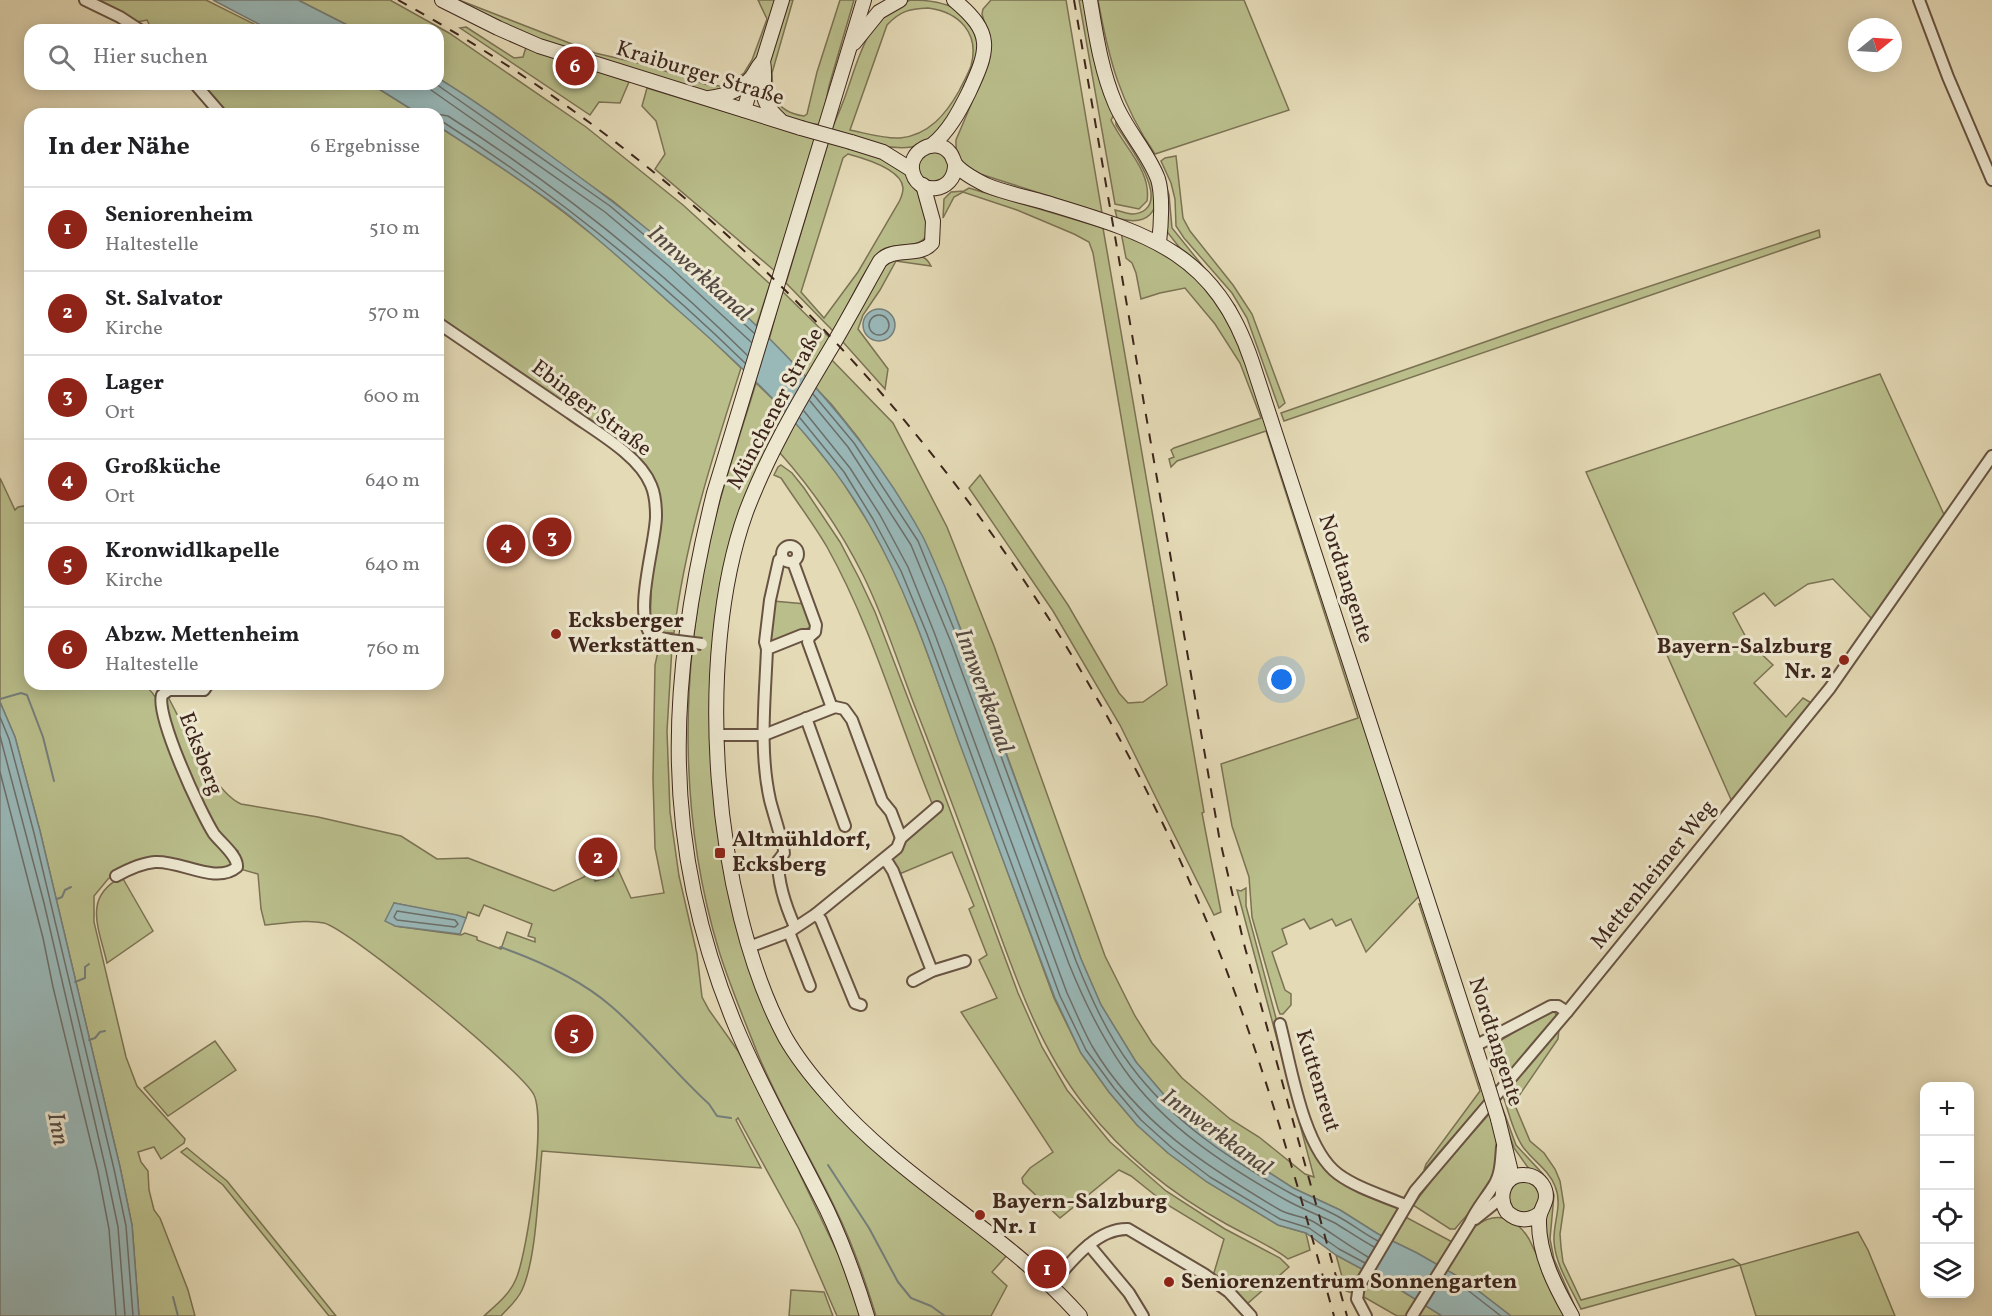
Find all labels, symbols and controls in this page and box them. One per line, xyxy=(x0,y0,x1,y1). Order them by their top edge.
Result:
north arrow xyxy=(1848,18,1902,72)
search box xyxy=(24,24,444,90)
street label: Kraiburger Straße xyxy=(612,34,788,114)
icon: search xyxy=(45,41,78,74)
text: Hier suchen xyxy=(93,42,208,73)
pin: 6 xyxy=(556,44,594,88)
text: In der Nähe xyxy=(48,129,190,165)
text: 6 Ergebnisse xyxy=(310,133,420,161)
text: Seniorenheim xyxy=(105,200,253,231)
text: 1 xyxy=(63,215,72,243)
text: 510 m xyxy=(369,215,420,243)
water label: Innwerkkanal xyxy=(639,218,759,330)
text: Haltestelle xyxy=(105,231,199,259)
text: St. Salvator xyxy=(105,284,223,315)
text: 2 xyxy=(62,299,73,327)
text: 570 m xyxy=(368,299,420,327)
text: Kirche xyxy=(105,315,163,343)
street label: Münchener Straße xyxy=(720,323,832,495)
street label: Ebinger Straße xyxy=(524,353,658,465)
text: Lager xyxy=(105,368,164,399)
text: 3 xyxy=(62,383,73,411)
text: 600 m xyxy=(364,383,420,411)
text: Ort xyxy=(105,399,135,427)
text: Großküche xyxy=(105,452,221,483)
text: 4 xyxy=(61,467,74,495)
text: 640 m xyxy=(365,467,420,495)
text: Ort xyxy=(105,483,135,511)
street label: Nordtangente xyxy=(1310,510,1380,648)
pin: 3 xyxy=(532,514,572,560)
pin: 4 xyxy=(486,522,526,566)
text: Kronwidlkapelle xyxy=(105,536,280,567)
text: 5 xyxy=(63,551,72,579)
text: 640 m xyxy=(365,551,420,579)
text: Kirche xyxy=(105,567,163,595)
place label: Ecksberger Werkstätten xyxy=(568,606,695,662)
text: Abzw. Mettenheim xyxy=(105,620,300,651)
water label: Innwerkkanal xyxy=(945,624,1021,758)
marker: Ecksberger Werkstätten xyxy=(549,627,563,641)
place label: Bayern-Salzburg Nr. 2 xyxy=(1657,632,1832,688)
text: 6 xyxy=(62,635,73,663)
text: 760 m xyxy=(366,635,420,663)
text: Haltestelle xyxy=(105,651,199,679)
marker: Bayern-Salzburg Nr. 2 xyxy=(1837,653,1851,667)
your location xyxy=(1267,665,1296,694)
street label: Ecksberg xyxy=(170,708,230,800)
street label: Mettenheimer Weg xyxy=(1584,794,1724,956)
place label: Altmühldorf, Ecksberg xyxy=(732,825,871,881)
pin: 2 xyxy=(578,834,618,880)
marker: Altmühldorf, Ecksberg xyxy=(713,846,727,860)
street label: Nordtangente xyxy=(1460,973,1530,1111)
pin: 5 xyxy=(554,1012,594,1056)
street label: Kuttenreut xyxy=(1287,1026,1347,1136)
water label: Innwerkkanal xyxy=(1153,1081,1279,1185)
map controls xyxy=(1920,1082,1974,1298)
button: + xyxy=(1920,1082,1974,1136)
water label: Inn xyxy=(37,1109,77,1149)
button: − xyxy=(1920,1136,1974,1190)
place label: Bayern-Salzburg Nr. 1 xyxy=(992,1187,1167,1243)
button: locate xyxy=(1920,1190,1974,1244)
marker: Bayern-Salzburg Nr. 1 xyxy=(973,1208,987,1222)
button: layers xyxy=(1920,1244,1974,1298)
pin: 1 xyxy=(1028,1246,1066,1292)
place label: Seniorenzentrum Sonnengarten xyxy=(1181,1267,1517,1298)
marker: Seniorenzentrum Sonnengarten xyxy=(1162,1275,1176,1289)

